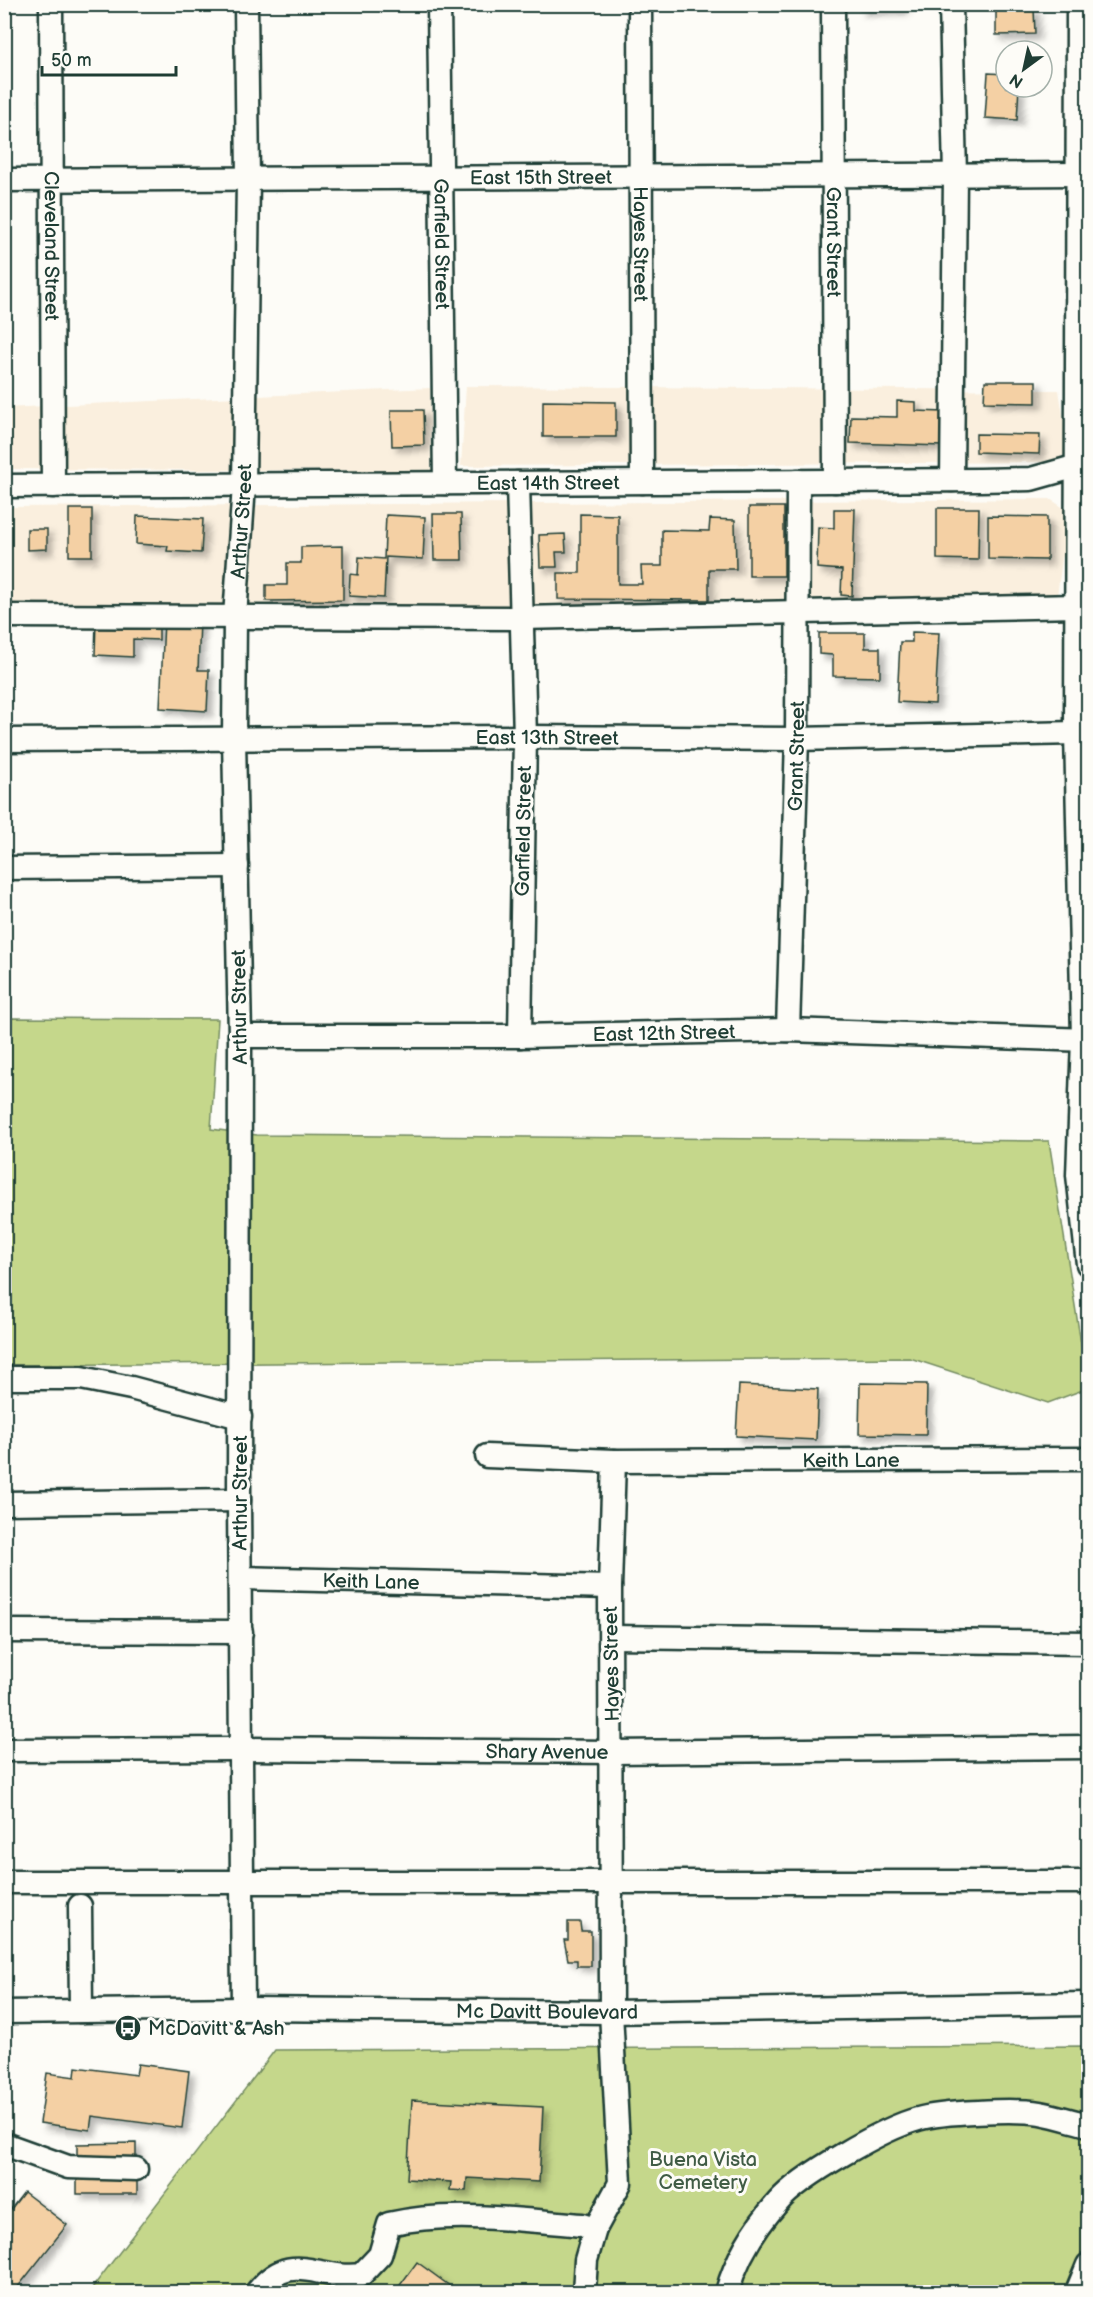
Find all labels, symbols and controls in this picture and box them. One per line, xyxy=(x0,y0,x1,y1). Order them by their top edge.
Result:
scale bar xyxy=(42,39,176,77)
north arrow xyxy=(994,39,1054,99)
text: 50 m xyxy=(51,50,92,71)
text: N xyxy=(1006,69,1027,92)
street label: East 15th Street xyxy=(470,166,612,190)
street label: Cleveland Street xyxy=(39,171,63,321)
street label: Garfield Street xyxy=(428,178,454,310)
street label: Hayes Street xyxy=(628,186,652,302)
street label: Grant Street xyxy=(821,187,845,297)
street label: Arthur Street xyxy=(227,464,257,580)
street label: East 14th Street xyxy=(476,471,620,496)
street label: Grant Street xyxy=(784,701,810,812)
street label: East 13th Street xyxy=(475,726,619,751)
street label: Garfield Street xyxy=(511,765,537,897)
street label: Arthur Street xyxy=(227,949,253,1065)
street label: East 12th Street xyxy=(592,1020,736,1047)
street label: Arthur Street xyxy=(229,1435,253,1551)
street label: Keith Lane xyxy=(802,1449,900,1473)
street label: Keith Lane xyxy=(322,1569,420,1595)
street label: Hayes Street xyxy=(599,1606,625,1722)
street label: Shary Avenue xyxy=(485,1740,609,1765)
street label: Mc Davitt Boulevard xyxy=(456,2000,638,2025)
bus stop icon: McDavitt & Ash xyxy=(113,2013,143,2043)
place label: McDavitt & Ash xyxy=(148,2017,285,2041)
park label: Buena Vista Cemetery xyxy=(649,2148,757,2195)

